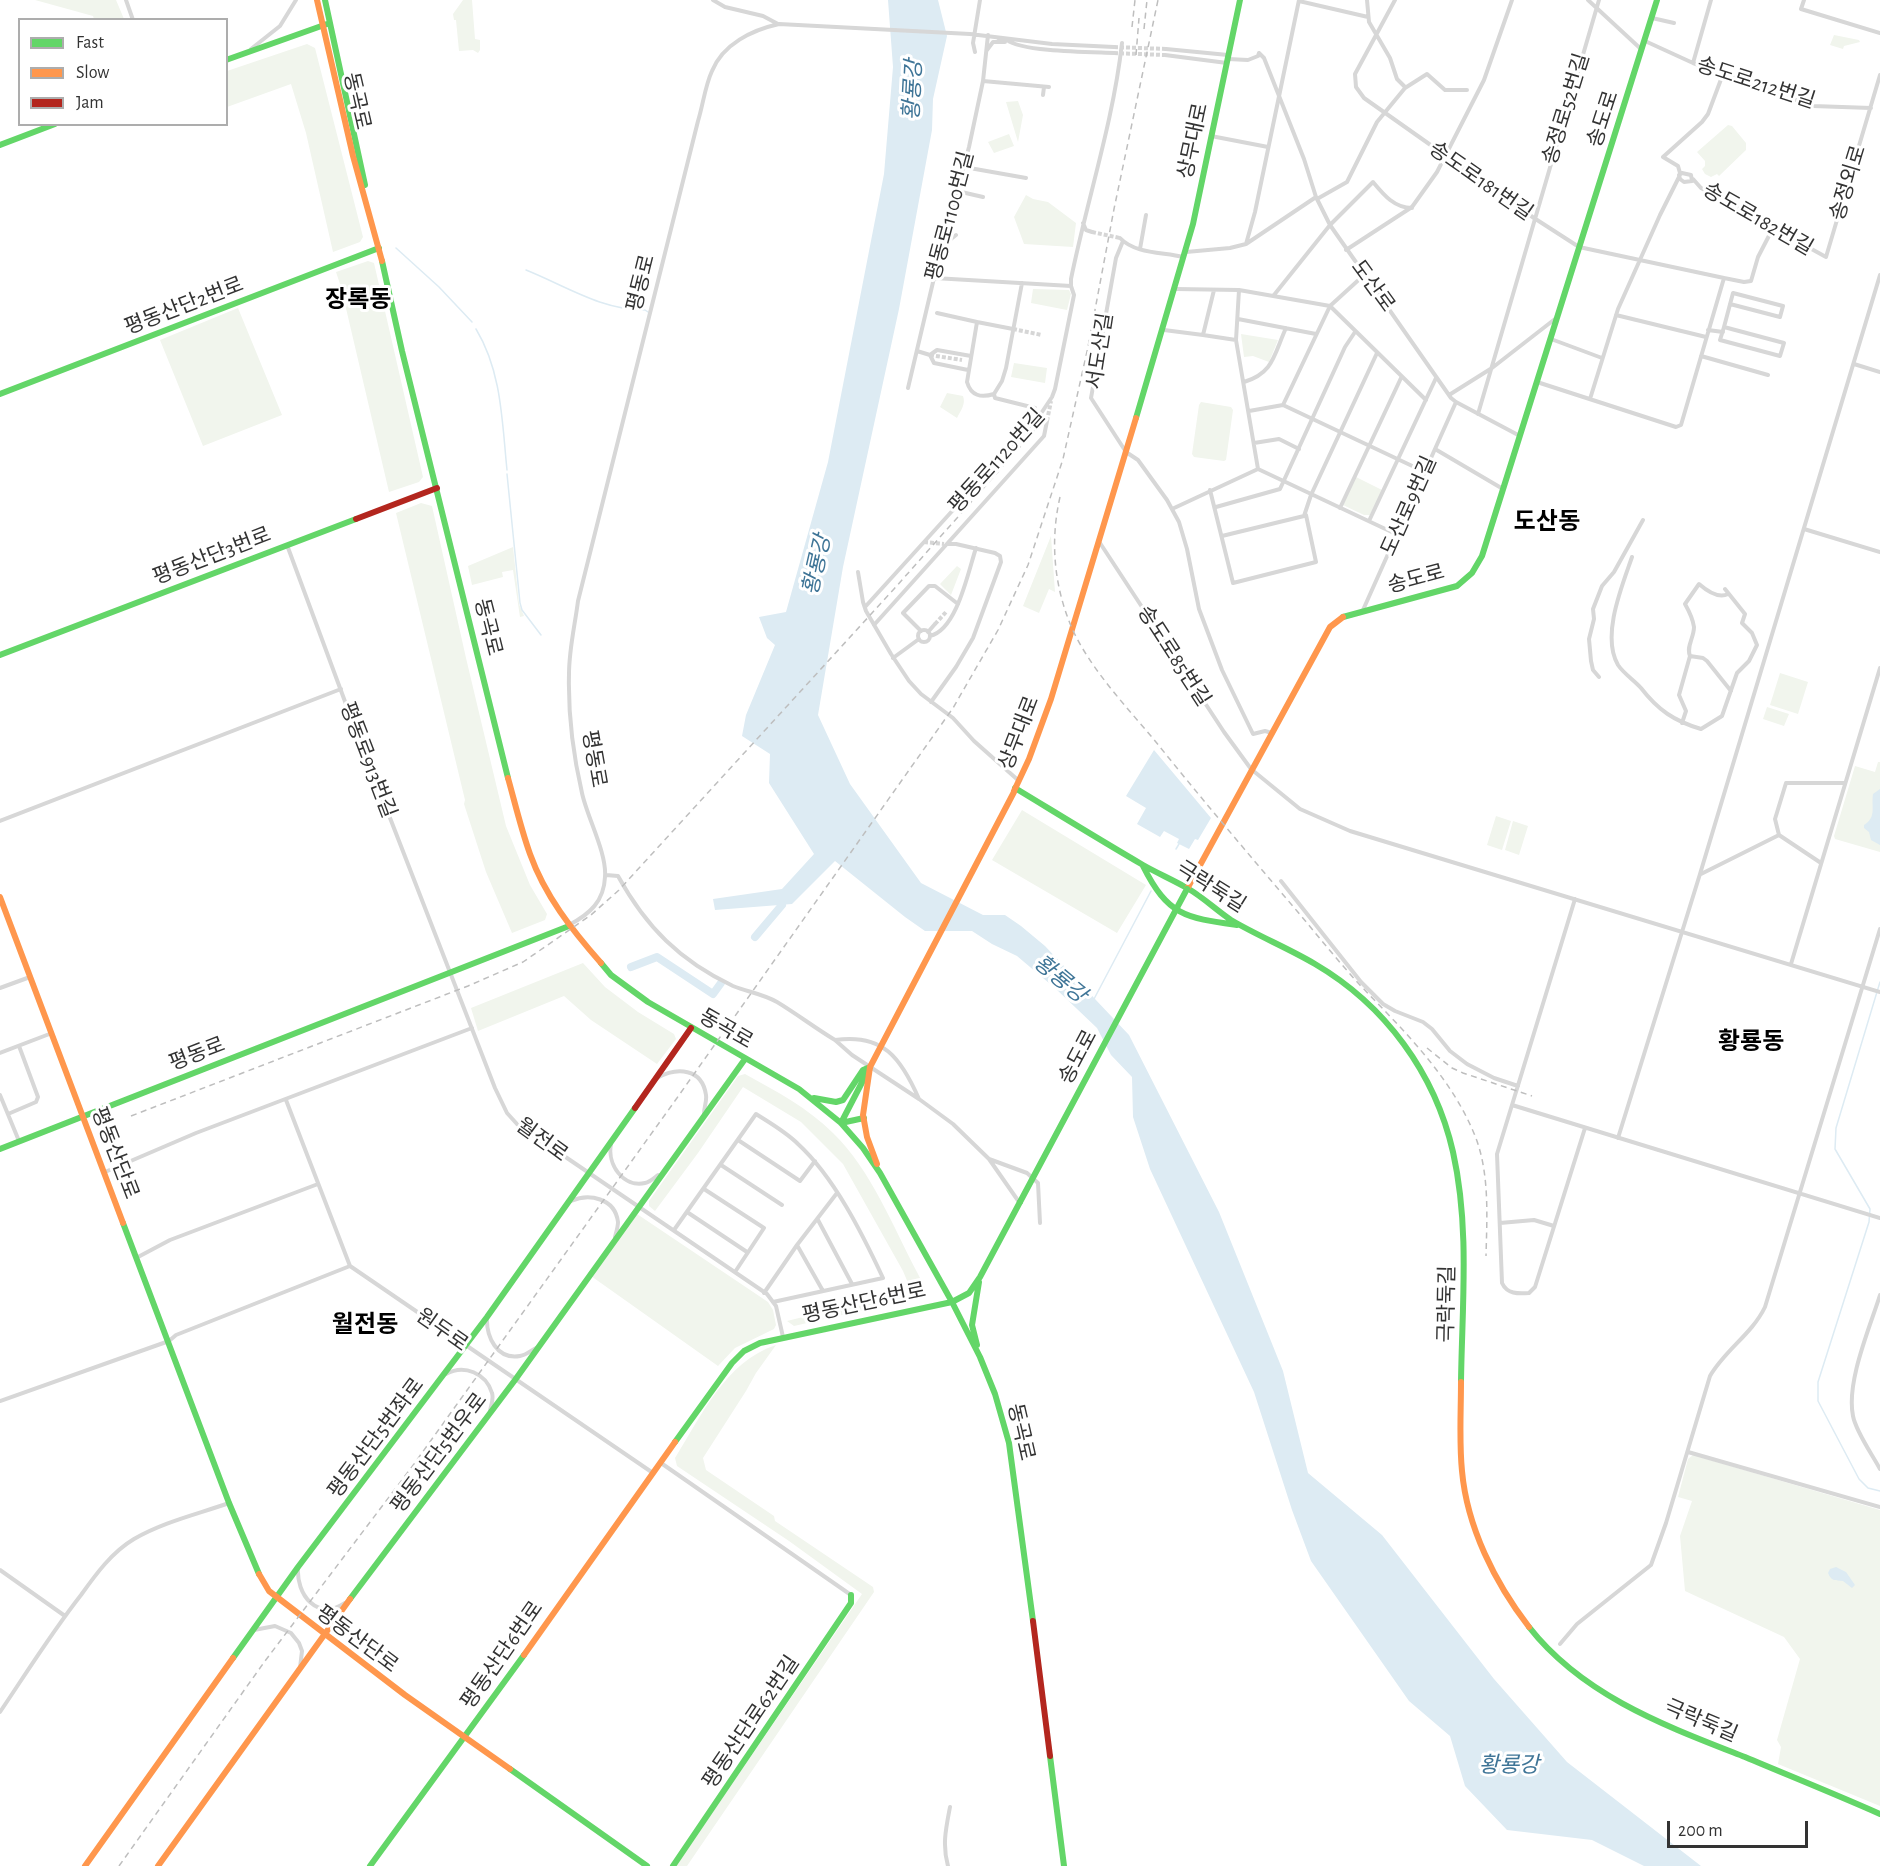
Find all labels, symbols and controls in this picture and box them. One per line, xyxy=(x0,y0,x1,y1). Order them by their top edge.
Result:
legend xyxy=(18,18,228,126)
text: Fast xyxy=(76,34,104,52)
street label: 송정로52번길 xyxy=(1537,50,1595,168)
street label: 송도로212번길 xyxy=(1694,52,1818,114)
water label: 황룡강 xyxy=(898,59,928,121)
text: Slow xyxy=(76,64,109,82)
street label: 동곡로 xyxy=(338,70,376,132)
street label: 송도로 xyxy=(1582,88,1624,150)
text: Jam xyxy=(76,94,104,112)
street label: 상무대로 xyxy=(1173,101,1213,181)
street label: 송도로181번길 xyxy=(1424,136,1538,226)
street label: 송정외로 xyxy=(1825,142,1871,224)
street label: 평동로1100번길 xyxy=(921,148,979,284)
street label: 송도로182번길 xyxy=(1698,177,1818,261)
street label: 평동로 xyxy=(622,252,660,314)
street label: 도산로 xyxy=(1346,255,1400,317)
street label: 평동산단2번로 xyxy=(121,272,247,340)
district label: 장록동 xyxy=(325,286,391,314)
street label: 서도산길 xyxy=(1082,311,1118,391)
street label: 평동로1120번길 xyxy=(944,404,1050,518)
street label: 도산로9번길 xyxy=(1376,452,1442,560)
district label: 도산동 xyxy=(1514,508,1580,536)
street label: 평동산단3번로 xyxy=(149,522,275,590)
water label: 황룡강 xyxy=(797,532,837,598)
street label: 송도로 xyxy=(1385,559,1447,599)
street label: 동곡로 xyxy=(469,596,507,658)
street label: 송도로85번길 xyxy=(1132,601,1216,711)
street label: 상무대로 xyxy=(993,692,1045,774)
street label: 평동로913번길 xyxy=(334,698,402,822)
street label: 평동로 xyxy=(577,728,611,790)
street label: 극락둑길 xyxy=(1172,856,1250,918)
water label: 황룡강 xyxy=(1028,949,1092,1009)
street label: 동곡로 xyxy=(695,1004,757,1054)
street label: 송도로 xyxy=(1053,1025,1103,1089)
district label: 황룡동 xyxy=(1718,1028,1784,1056)
street label: 평동로 xyxy=(165,1032,229,1076)
street label: 평동산단로 xyxy=(86,1103,144,1203)
street label: 월전로 xyxy=(511,1113,573,1167)
street label: 극락둑길 xyxy=(1434,1265,1460,1343)
street label: 평동산단6번로 xyxy=(800,1278,928,1328)
street label: 원두로 xyxy=(411,1303,473,1357)
district label: 월전동 xyxy=(332,1311,398,1339)
street label: 평동산단5번좌로 xyxy=(323,1373,429,1503)
street label: 평동산단5번우로 xyxy=(386,1388,492,1518)
street label: 동곡로 xyxy=(1002,1401,1040,1463)
street label: 평동산단6번로 xyxy=(456,1596,548,1714)
street label: 평동산단로 xyxy=(311,1600,403,1678)
street label: 평동산단로62번길 xyxy=(697,1651,805,1793)
street label: 극락둑길 xyxy=(1661,1694,1741,1748)
water label: 황룡강 xyxy=(1479,1752,1539,1778)
scale bar xyxy=(1670,1809,1811,1847)
text: 200 m xyxy=(1678,1822,1723,1840)

